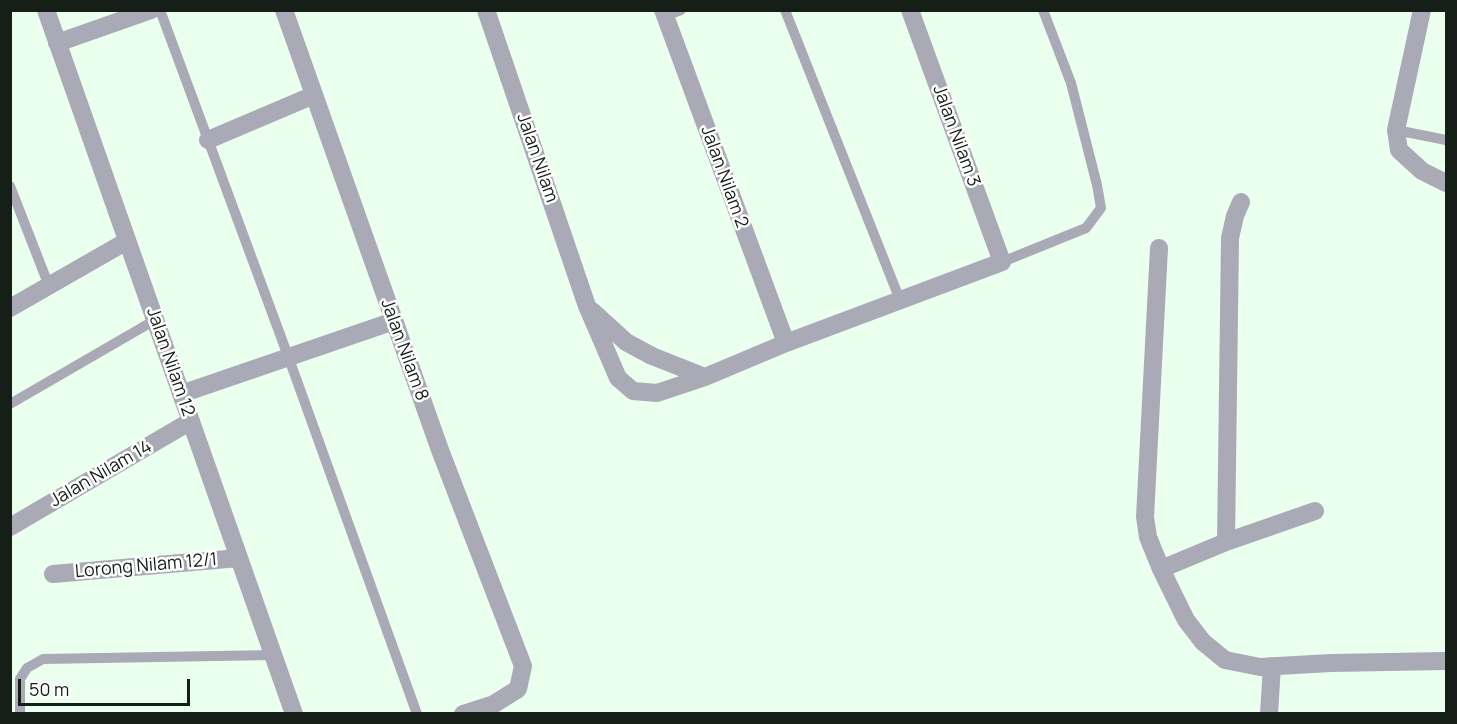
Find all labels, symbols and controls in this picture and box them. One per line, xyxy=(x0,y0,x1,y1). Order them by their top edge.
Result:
street label: Jalan Nilam 3 xyxy=(928,82,984,190)
street label: Jalan Nilam xyxy=(512,111,562,205)
street label: Jalan Nilam 2 xyxy=(696,123,752,231)
street label: Jalan Nilam 8 xyxy=(376,296,432,404)
street label: Jalan Nilam 12 xyxy=(141,305,199,419)
street label: Jalan Nilam 14 xyxy=(46,436,156,512)
street label: Lorong Nilam 12/1 xyxy=(74,549,218,583)
scale bar xyxy=(21,667,194,705)
text: 50 m xyxy=(29,677,69,701)

